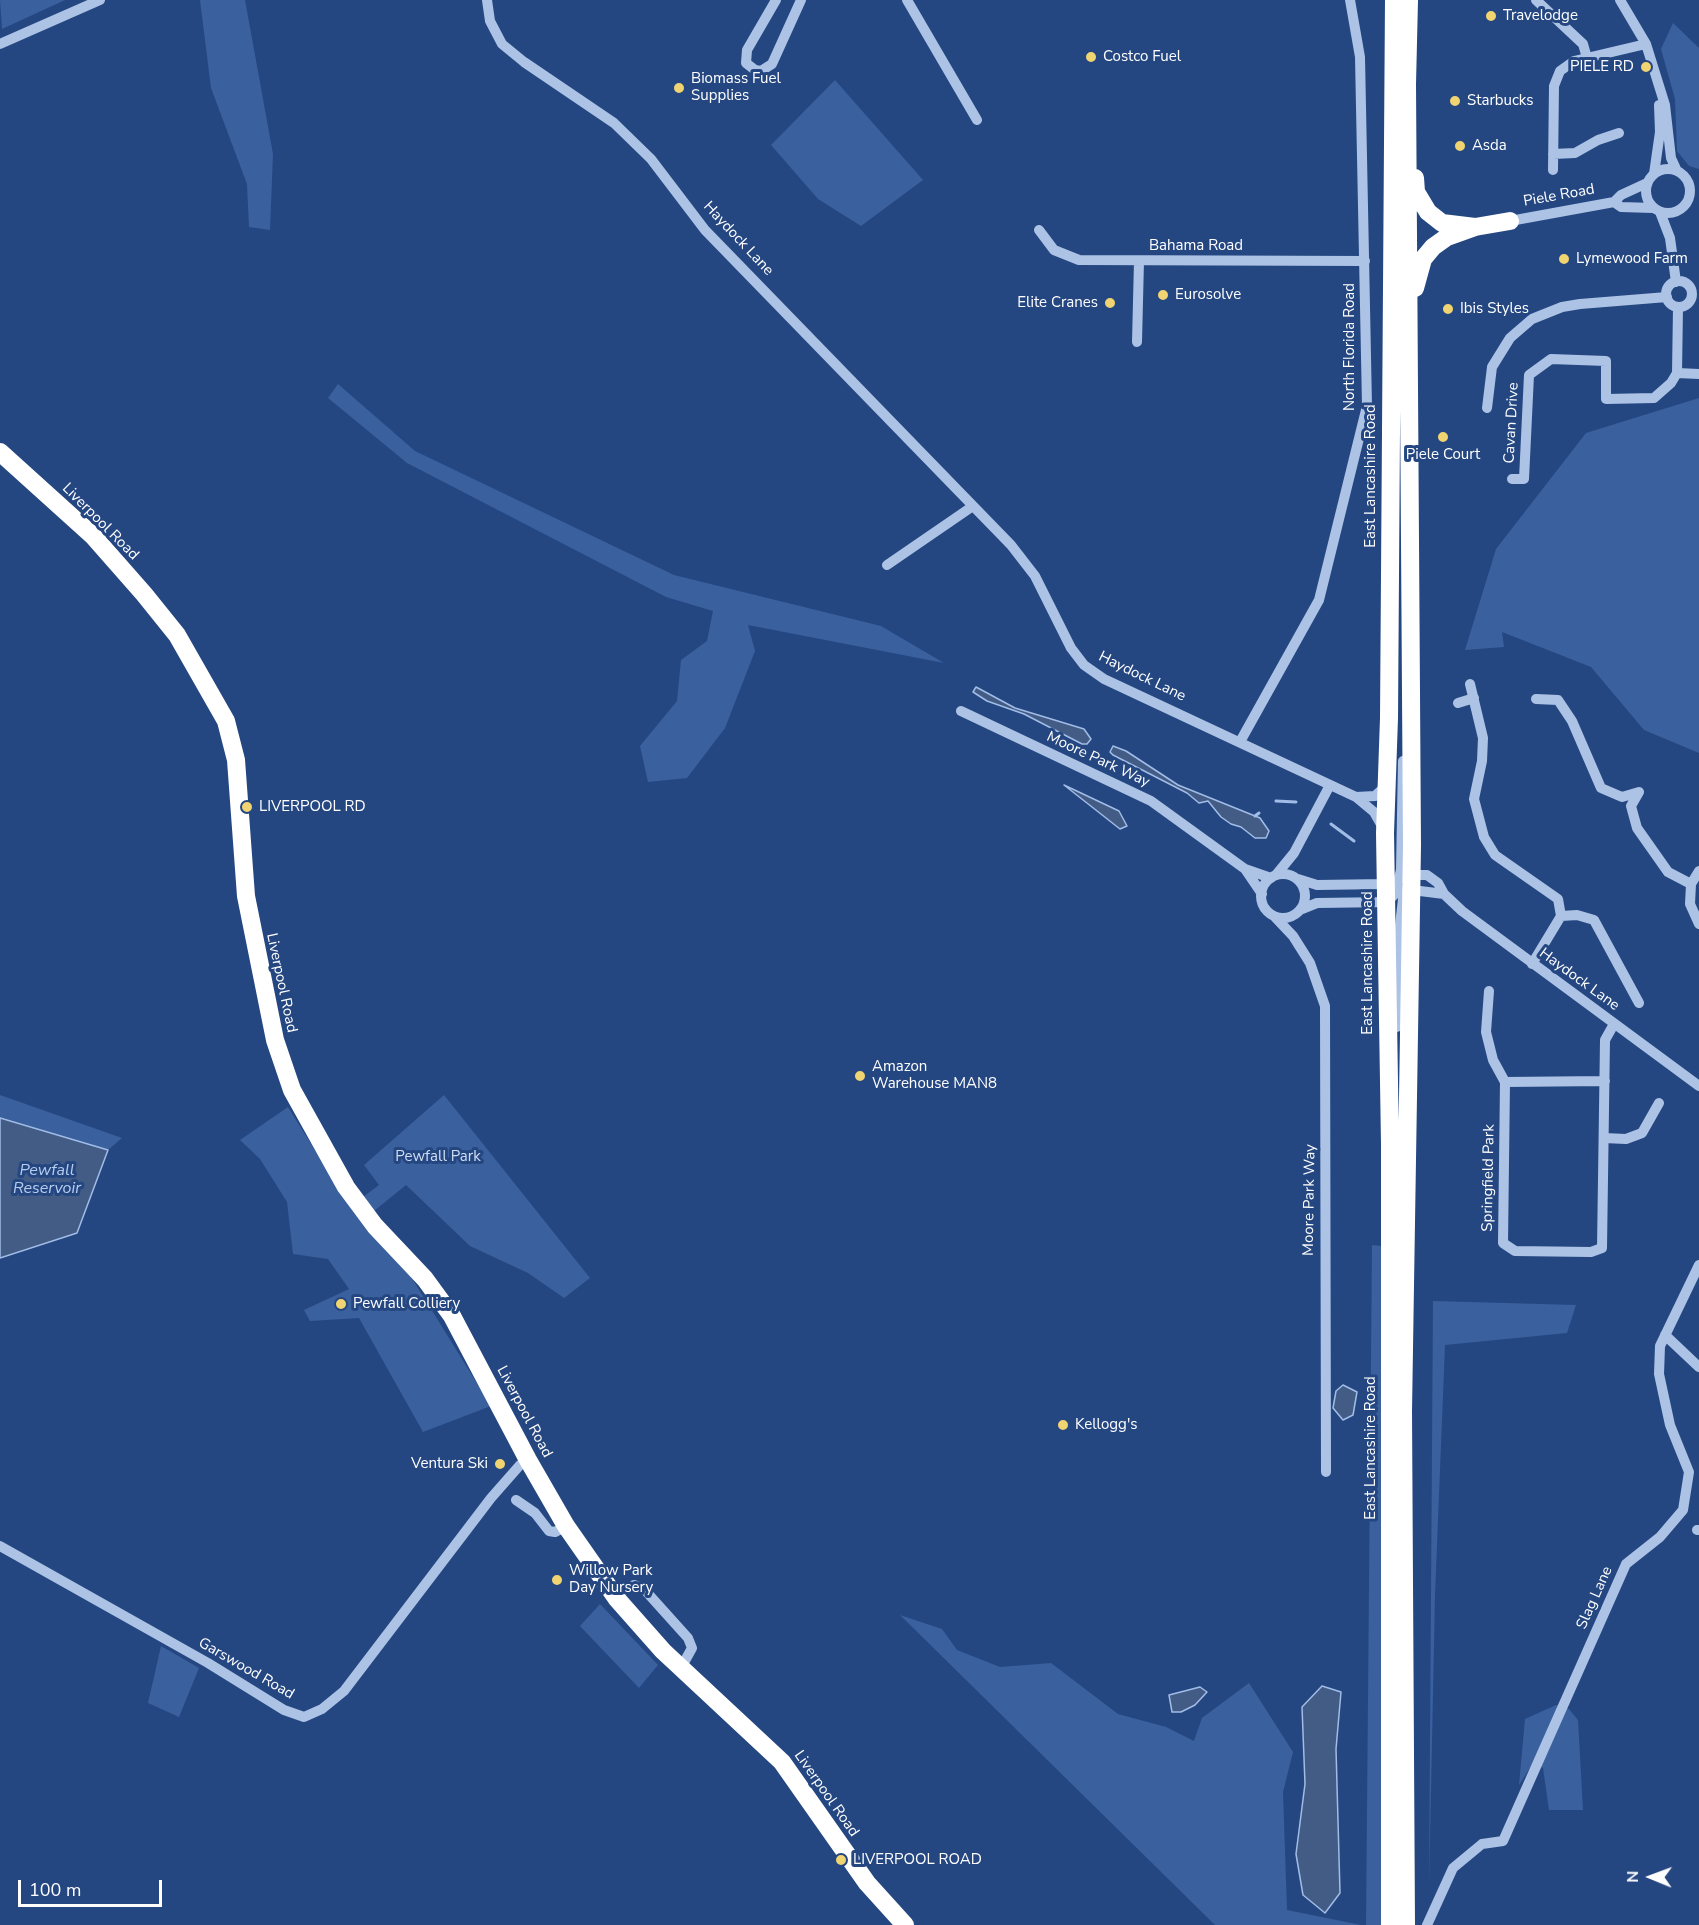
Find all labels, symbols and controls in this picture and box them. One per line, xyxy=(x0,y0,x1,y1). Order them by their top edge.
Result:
place label: Travelodge xyxy=(1503,7,1578,25)
marker: Travelodge xyxy=(1484,9,1498,23)
place label: Costco Fuel xyxy=(1103,48,1181,66)
marker: Costco Fuel xyxy=(1084,50,1098,64)
place label: PIELE RD xyxy=(1570,58,1634,76)
marker: PIELE RD xyxy=(1639,60,1653,74)
place label: Biomass Fuel Supplies xyxy=(691,70,781,105)
marker: Biomass Fuel Supplies xyxy=(672,81,686,95)
place label: Starbucks xyxy=(1467,92,1533,110)
marker: Starbucks xyxy=(1448,94,1462,108)
place label: Asda xyxy=(1472,137,1507,155)
marker: Asda xyxy=(1453,139,1467,153)
street label: Piele Road xyxy=(1522,181,1596,211)
street label: Haydock Lane xyxy=(699,198,777,280)
street label: Bahama Road xyxy=(1149,237,1243,255)
place label: Lymewood Farm xyxy=(1576,250,1688,268)
marker: Lymewood Farm xyxy=(1557,252,1571,266)
street label: North Florida Road xyxy=(1341,283,1359,411)
place label: Eurosolve xyxy=(1175,286,1241,304)
marker: Eurosolve xyxy=(1156,288,1170,302)
place label: Elite Cranes xyxy=(1017,294,1098,312)
marker: Elite Cranes xyxy=(1103,296,1117,310)
place label: Ibis Styles xyxy=(1460,300,1529,318)
marker: Ibis Styles xyxy=(1441,302,1455,316)
street label: Cavan Drive xyxy=(1501,382,1523,464)
street label: East Lancashire Road xyxy=(1362,404,1380,548)
marker: Piele Court xyxy=(1436,430,1450,444)
place label: Piele Court xyxy=(1406,446,1480,464)
street label: Liverpool Road xyxy=(58,480,142,564)
street label: Haydock Lane xyxy=(1095,648,1189,706)
street label: Moore Park Way xyxy=(1044,728,1152,792)
place label: LIVERPOOL RD xyxy=(259,798,366,816)
marker: LIVERPOOL RD xyxy=(240,800,254,814)
street label: East Lancashire Road xyxy=(1359,891,1377,1035)
street label: Liverpool Road xyxy=(262,932,300,1034)
street label: Haydock Lane xyxy=(1535,945,1623,1015)
place label: Amazon Warehouse MAN8 xyxy=(872,1058,997,1093)
marker: Amazon Warehouse MAN8 xyxy=(853,1069,867,1083)
street label: Springfield Park xyxy=(1479,1124,1499,1232)
street label: Moore Park Way xyxy=(1300,1144,1320,1256)
park label: Pewfall Park xyxy=(395,1148,481,1166)
water label: Pewfall Reservoir xyxy=(13,1161,81,1199)
place label: Pewfall Colliery xyxy=(353,1295,460,1313)
marker: Pewfall Colliery xyxy=(334,1297,348,1311)
street label: Liverpool Road xyxy=(492,1363,556,1461)
street label: East Lancashire Road xyxy=(1362,1376,1380,1520)
place label: Kellogg's xyxy=(1075,1416,1137,1434)
marker: Kellogg's xyxy=(1056,1418,1070,1432)
place label: Ventura Ski xyxy=(411,1455,488,1473)
marker: Ventura Ski xyxy=(493,1457,507,1471)
place label: Willow Park Day Nursery xyxy=(569,1562,653,1597)
street label: Slag Lane xyxy=(1573,1564,1617,1632)
marker: Willow Park Day Nursery xyxy=(550,1573,564,1587)
street label: Garswood Road xyxy=(195,1634,297,1704)
street label: Liverpool Road xyxy=(790,1747,862,1841)
north arrow xyxy=(1621,1847,1681,1907)
place label: LIVERPOOL ROAD xyxy=(853,1851,982,1869)
marker: LIVERPOOL ROAD xyxy=(834,1853,848,1867)
scale bar xyxy=(21,1868,165,1906)
text: N xyxy=(1622,1871,1644,1883)
text: 100 m xyxy=(29,1878,81,1902)

